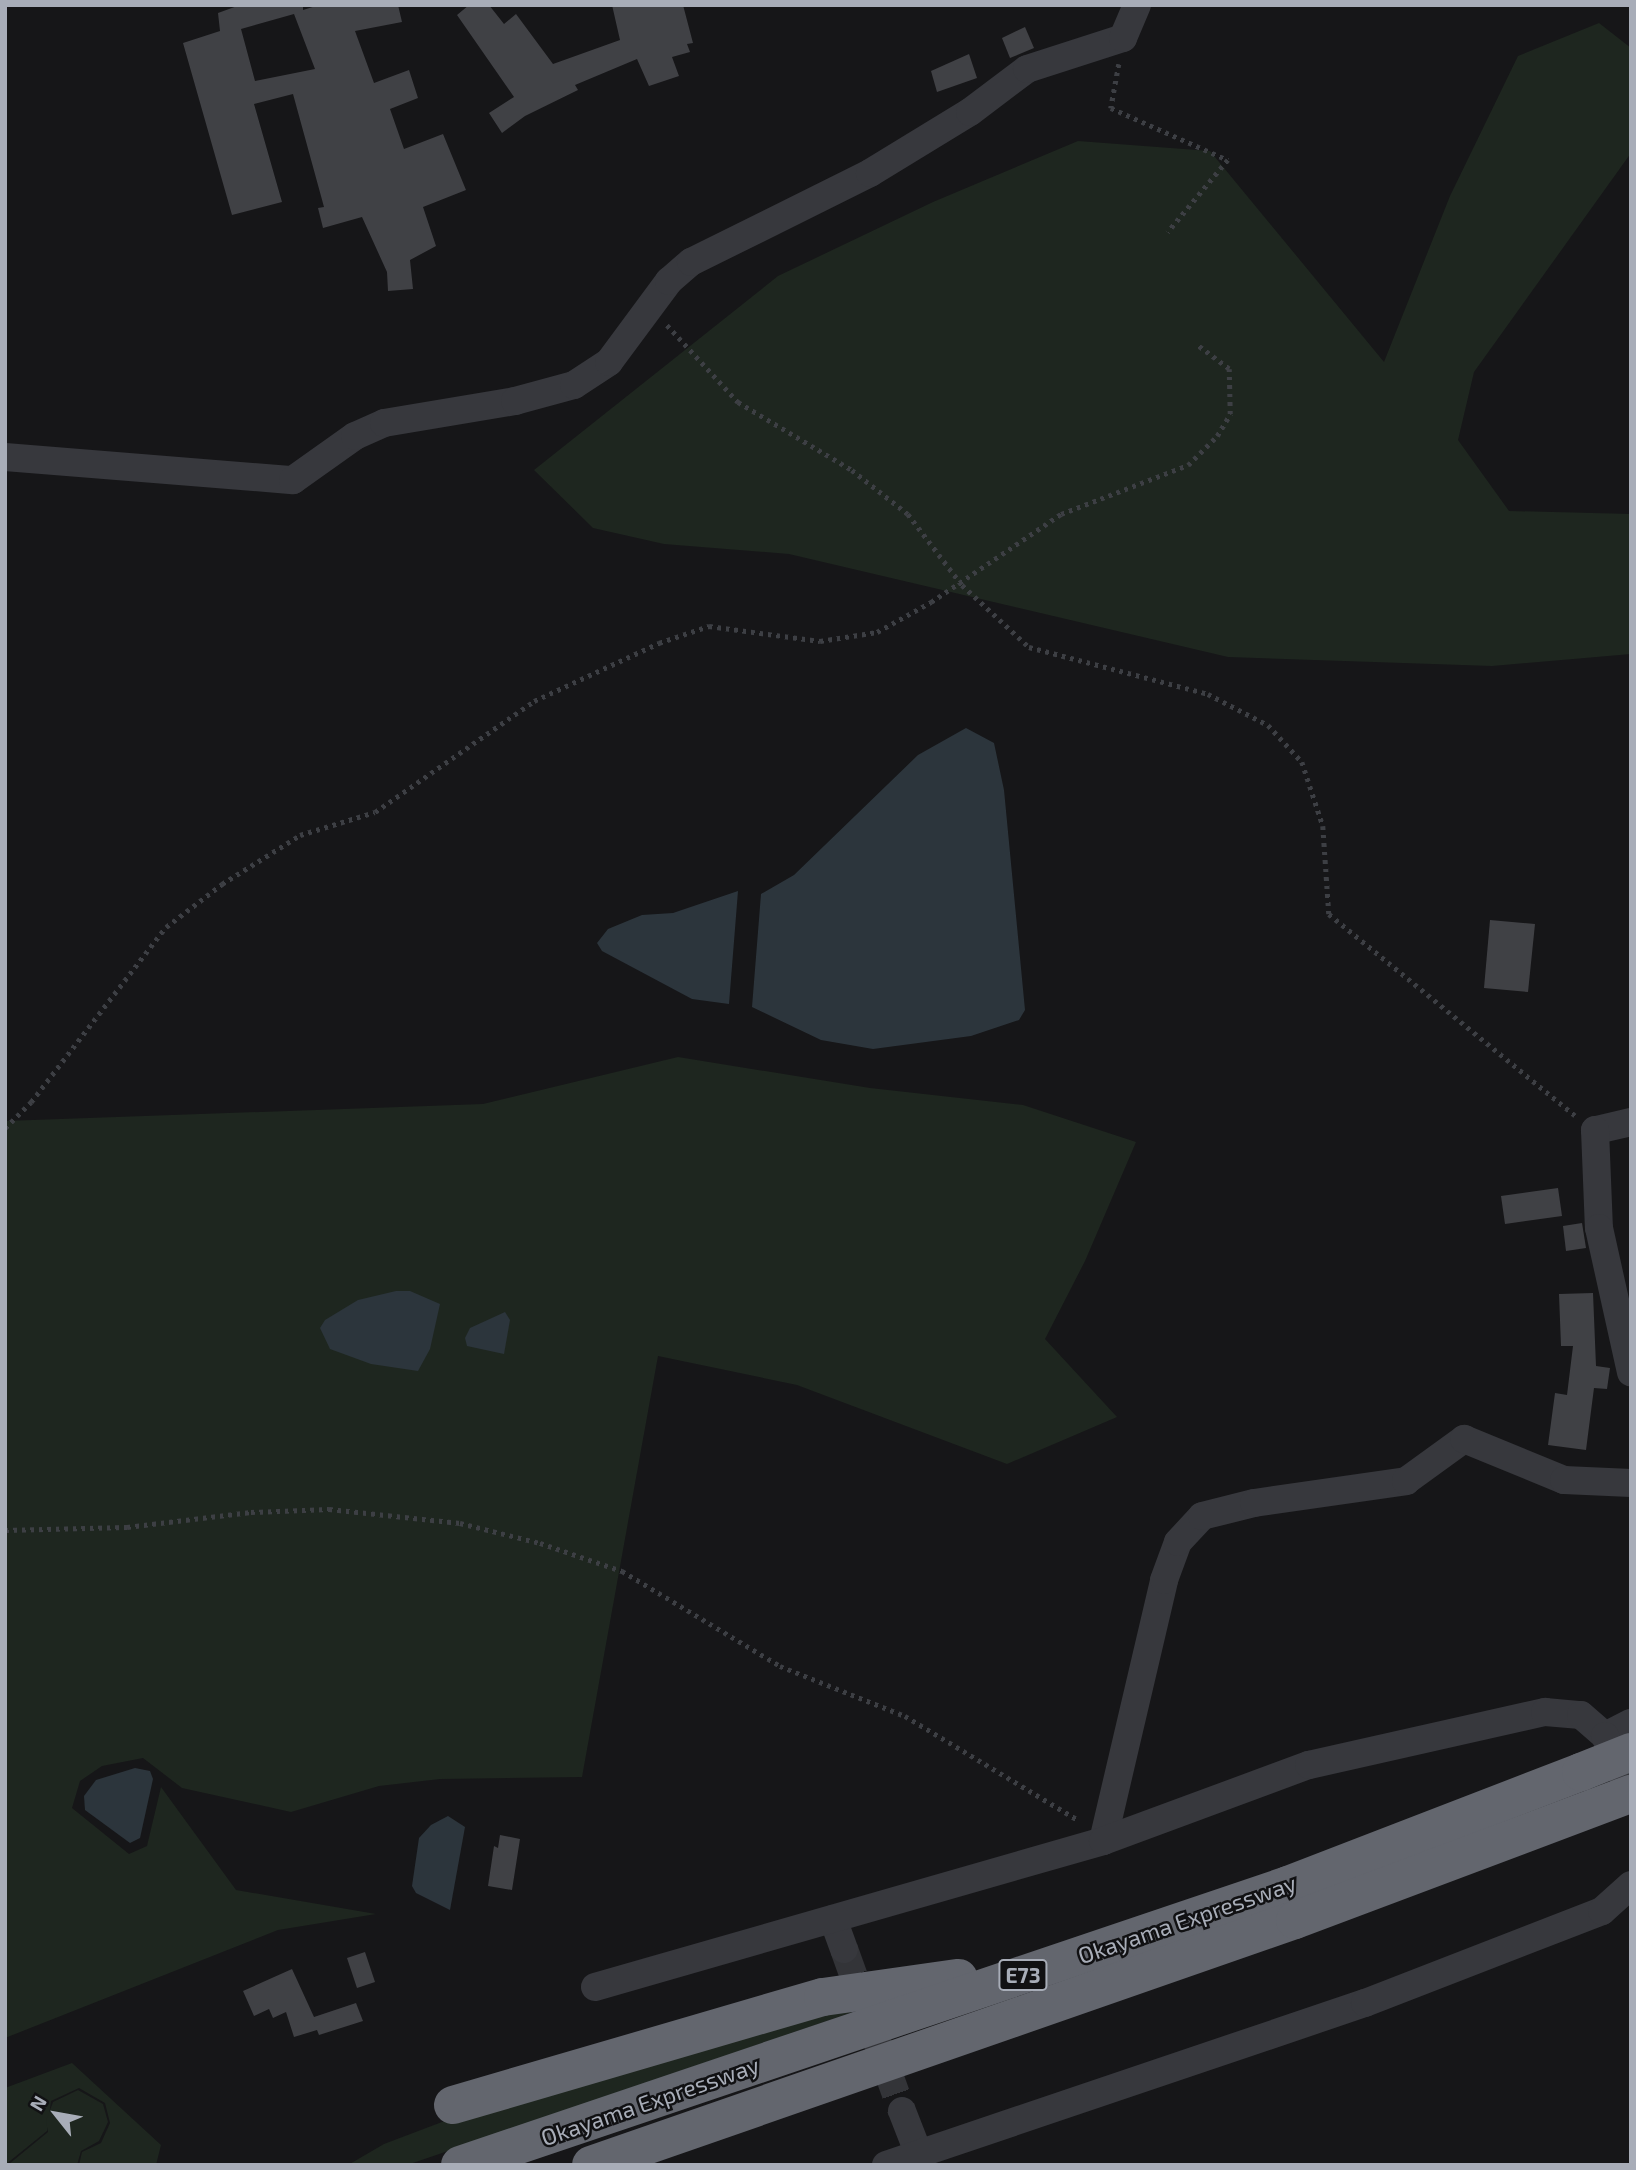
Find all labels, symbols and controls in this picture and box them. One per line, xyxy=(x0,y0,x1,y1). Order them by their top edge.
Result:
street label: Okayama Expressway xyxy=(1074,1869,1300,1969)
road number: E73 xyxy=(997,1958,1049,1993)
street label: Okayama Expressway xyxy=(537,2051,763,2151)
north arrow xyxy=(21,2079,91,2149)
text: N xyxy=(24,2091,51,2115)

